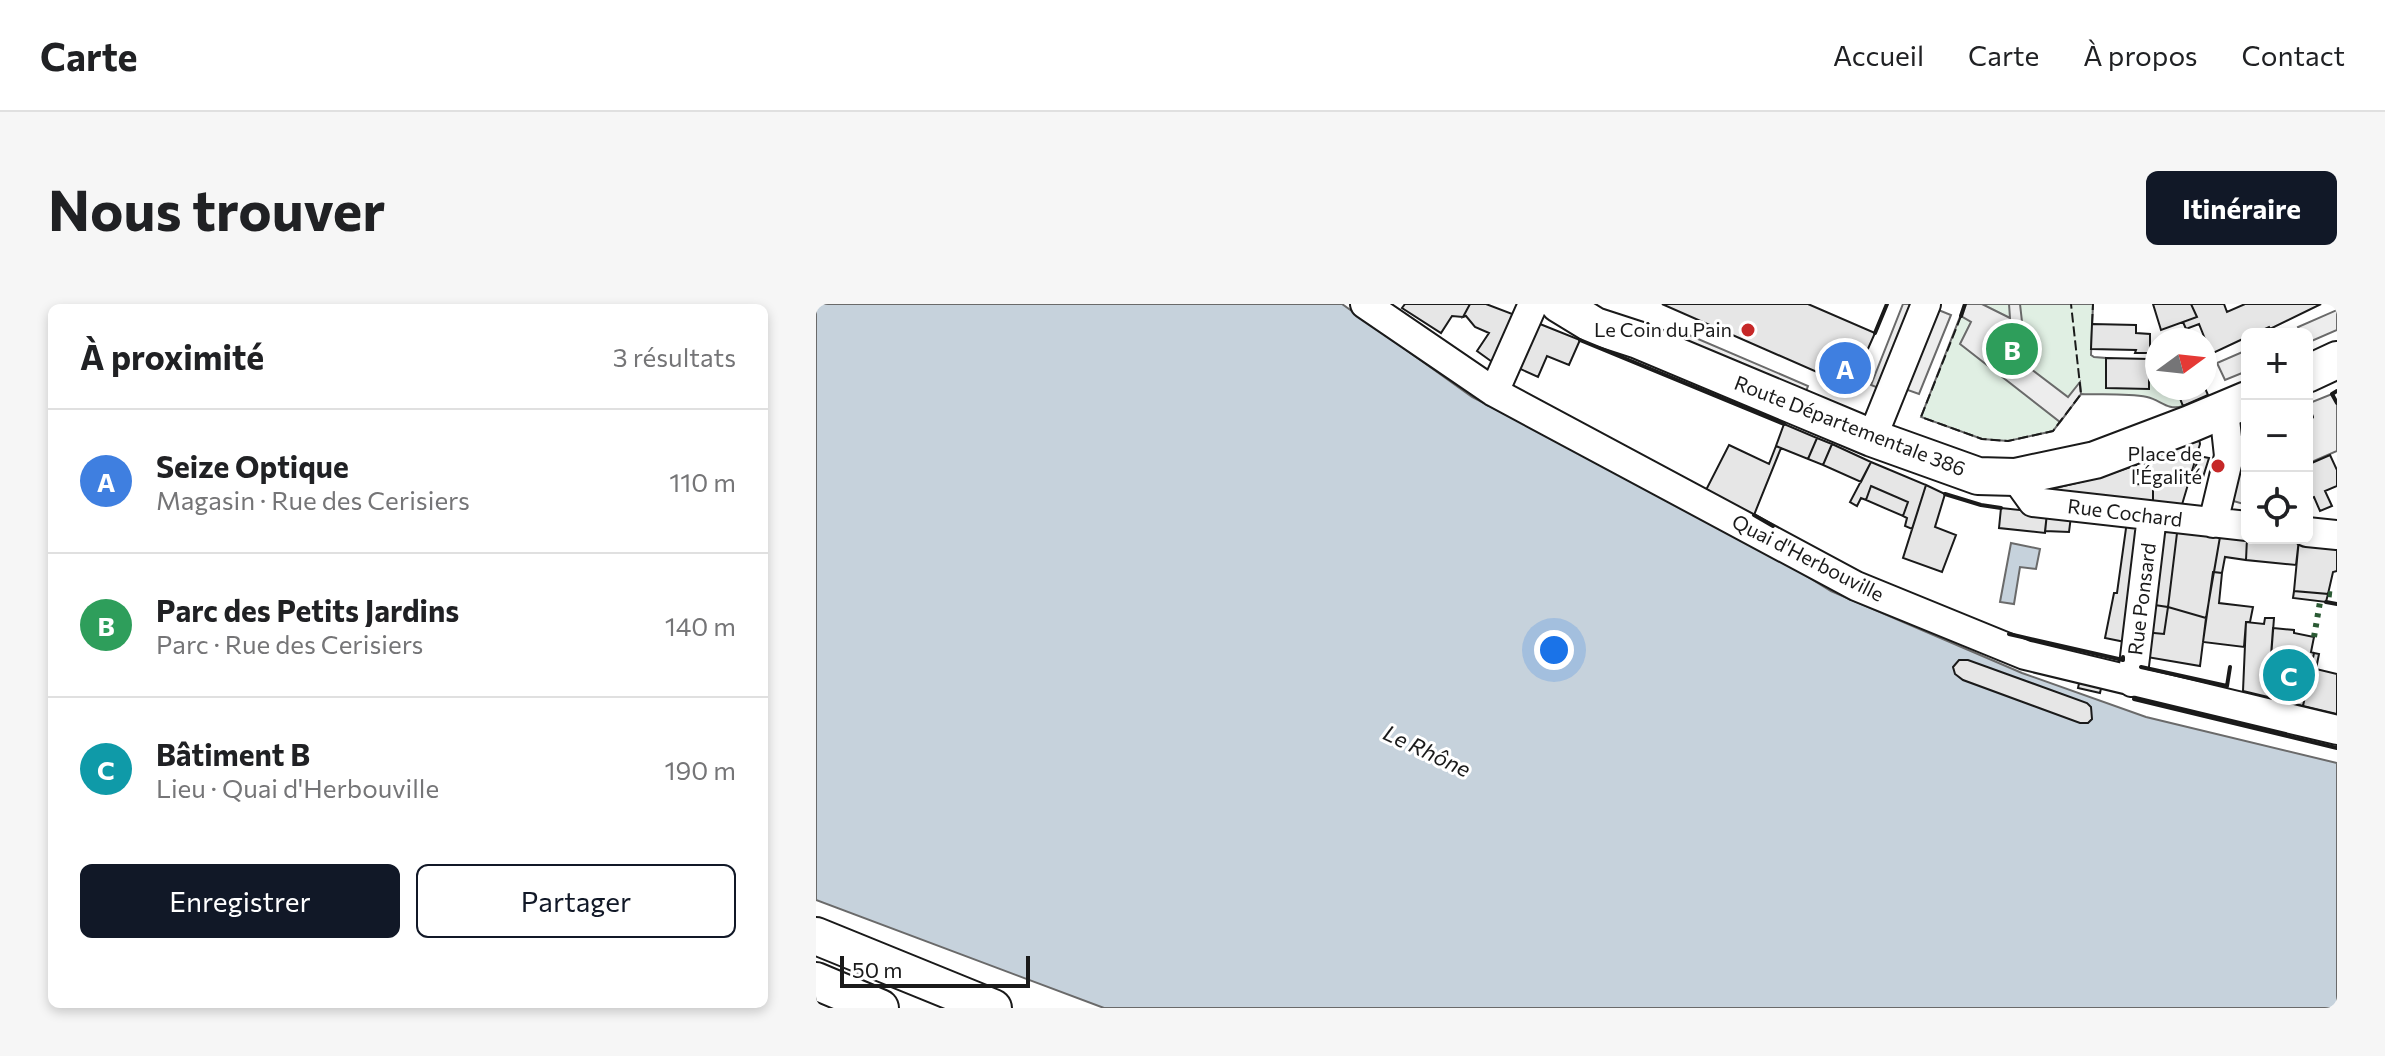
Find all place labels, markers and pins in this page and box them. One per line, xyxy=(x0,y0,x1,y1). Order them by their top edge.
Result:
place label: Le Coin du Pain xyxy=(1594,317,1732,341)
pin: B xyxy=(1986,319,2038,379)
marker: Le Coin du Pain xyxy=(1739,321,1757,339)
pin: A xyxy=(1819,338,1871,398)
place label: Place de l'Égalité xyxy=(2128,441,2202,488)
marker: Place de l'Égalité xyxy=(2209,457,2227,475)
pin: C xyxy=(2263,645,2315,705)

